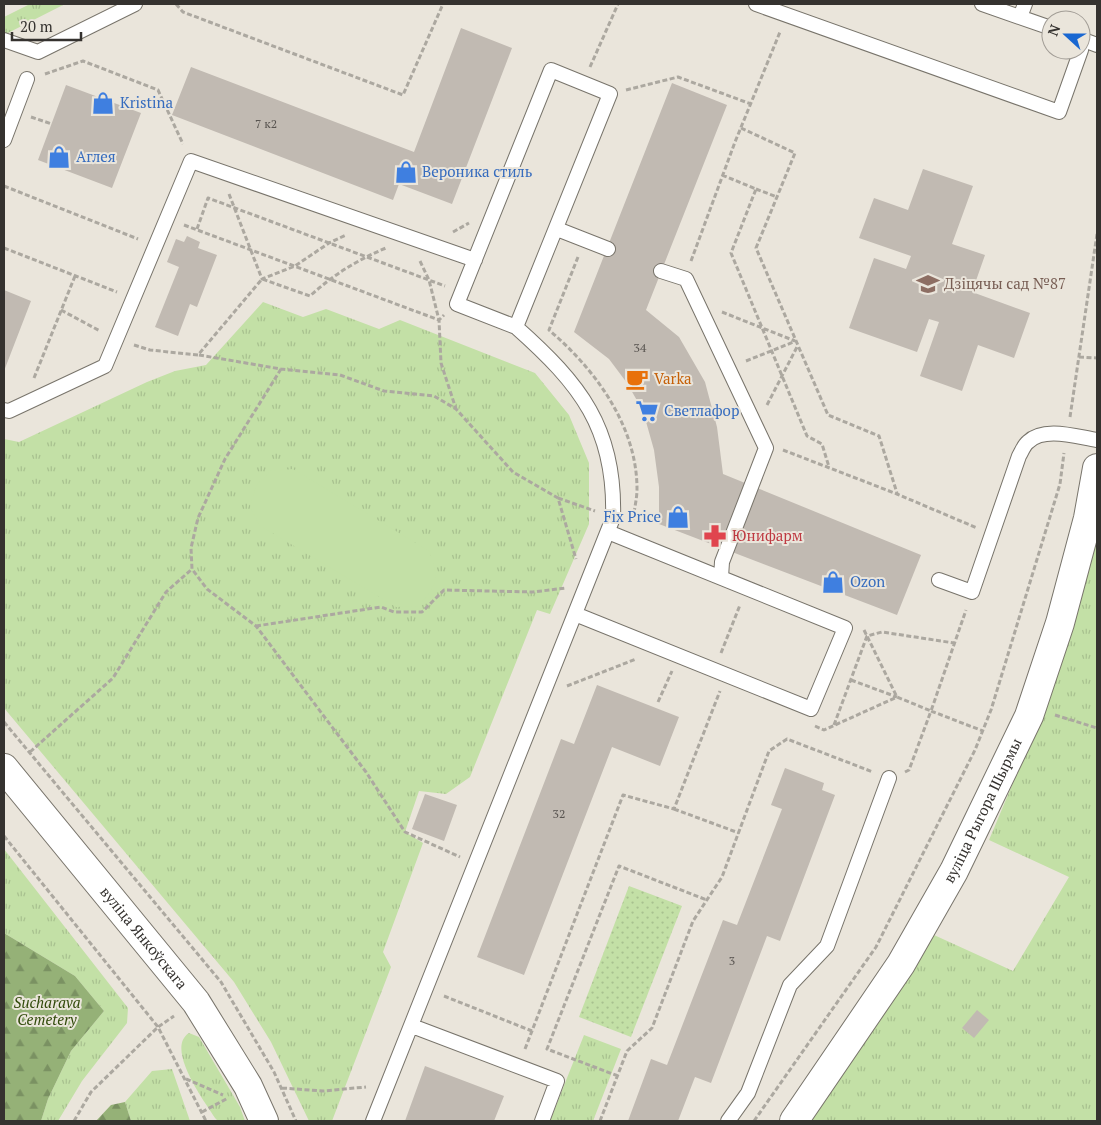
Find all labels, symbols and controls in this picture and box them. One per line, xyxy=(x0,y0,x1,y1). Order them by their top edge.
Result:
scale bar xyxy=(12,10,81,42)
north arrow xyxy=(1041,10,1091,60)
text: 20 m xyxy=(20,16,53,36)
text: N xyxy=(1043,21,1064,39)
shop icon: Kristina xyxy=(90,90,116,116)
place label: Kristina xyxy=(120,92,173,112)
house number: 7 к2 xyxy=(255,116,277,131)
shop icon: Аглея xyxy=(46,144,72,170)
place label: Аглея xyxy=(76,146,116,166)
shop icon: Вероника стиль xyxy=(393,159,419,185)
place label: Вероника стиль xyxy=(422,161,533,181)
school or university icon: Дзіцячы сад №87 xyxy=(915,271,941,297)
place label: Дзіцячы сад №87 xyxy=(944,273,1066,293)
house number: 34 xyxy=(634,340,647,355)
cafe icon: Varka xyxy=(624,366,650,392)
place label: Varka xyxy=(654,368,692,388)
supermarket icon: Светлафор xyxy=(634,398,660,424)
place label: Светлафор xyxy=(664,400,739,420)
shop icon: Fix Price xyxy=(665,504,691,530)
place label: Fix Price xyxy=(603,506,661,526)
pharmacy icon: Юнифарм xyxy=(702,523,728,549)
place label: Юнифарм xyxy=(732,525,803,545)
shop icon: Ozon xyxy=(820,569,846,595)
place label: Ozon xyxy=(850,571,885,591)
street label: вуліца Рыгора Шырмы xyxy=(938,734,1026,886)
house number: 32 xyxy=(553,806,565,821)
street label: вуліца Янкоўскага xyxy=(96,882,193,993)
house number: 3 xyxy=(729,953,735,968)
park label: Sucharava Cemetery xyxy=(14,992,81,1029)

